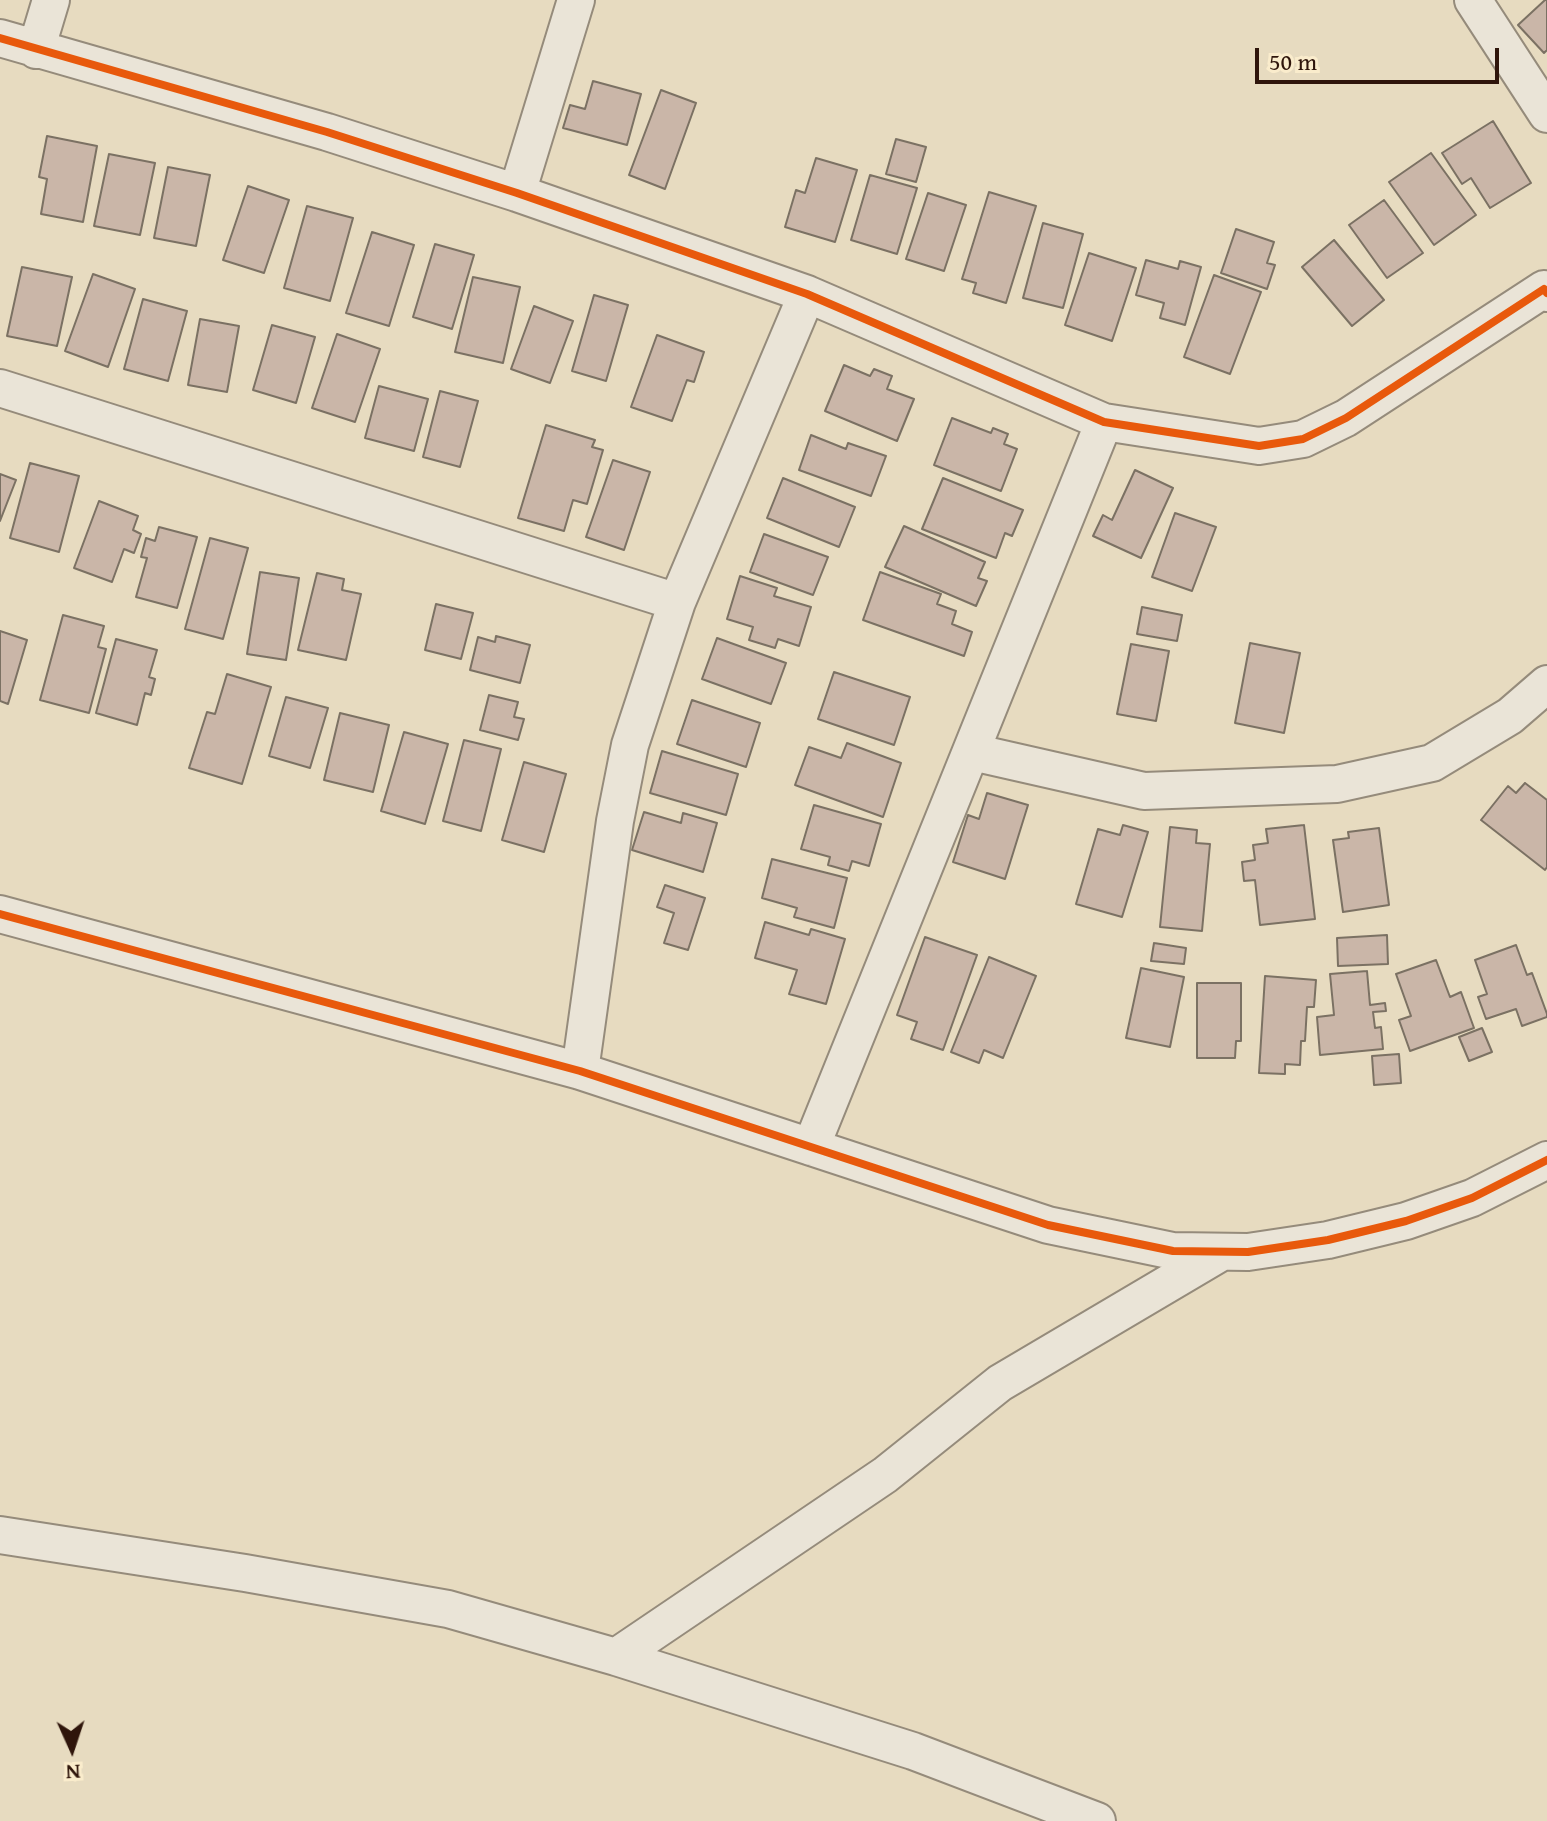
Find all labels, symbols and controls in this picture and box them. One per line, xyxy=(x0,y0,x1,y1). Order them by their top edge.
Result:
scale bar xyxy=(1259,32,1503,82)
text: 50 m xyxy=(1269,44,1317,79)
north arrow xyxy=(32,1709,112,1789)
text: N xyxy=(65,1757,81,1789)

